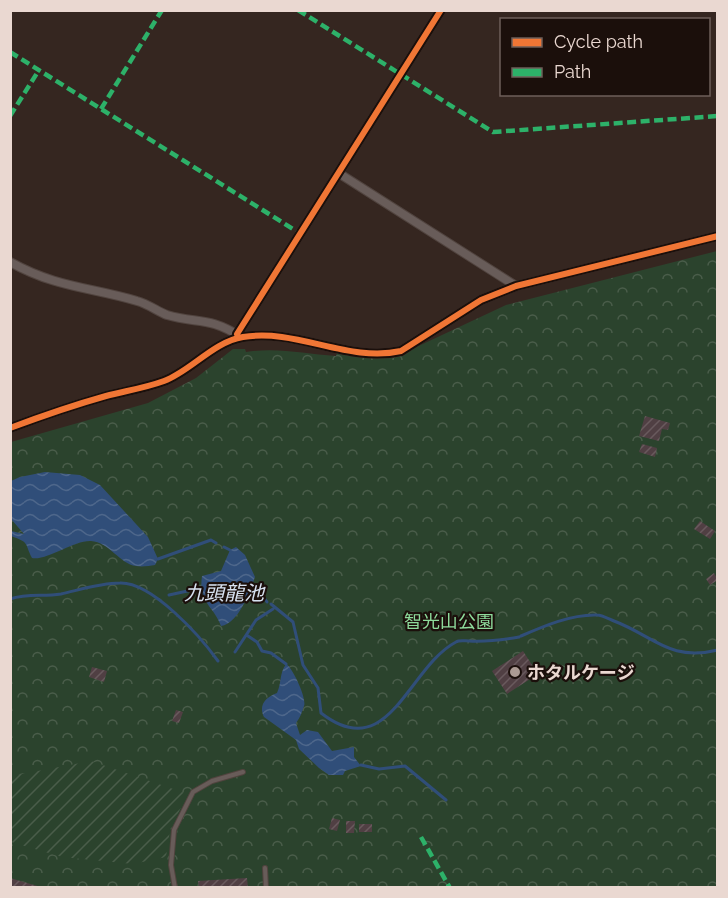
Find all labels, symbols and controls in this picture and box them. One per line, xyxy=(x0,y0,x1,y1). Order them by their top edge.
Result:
legend xyxy=(500,18,710,96)
text: Cycle path xyxy=(554,31,643,52)
text: Path xyxy=(554,61,591,82)
water label: 九頭龍池 xyxy=(184,581,266,605)
park label: 智光山公園 xyxy=(404,611,494,632)
place label: ホタルケージ xyxy=(527,662,635,683)
marker: ホタルケージ xyxy=(508,665,522,679)

